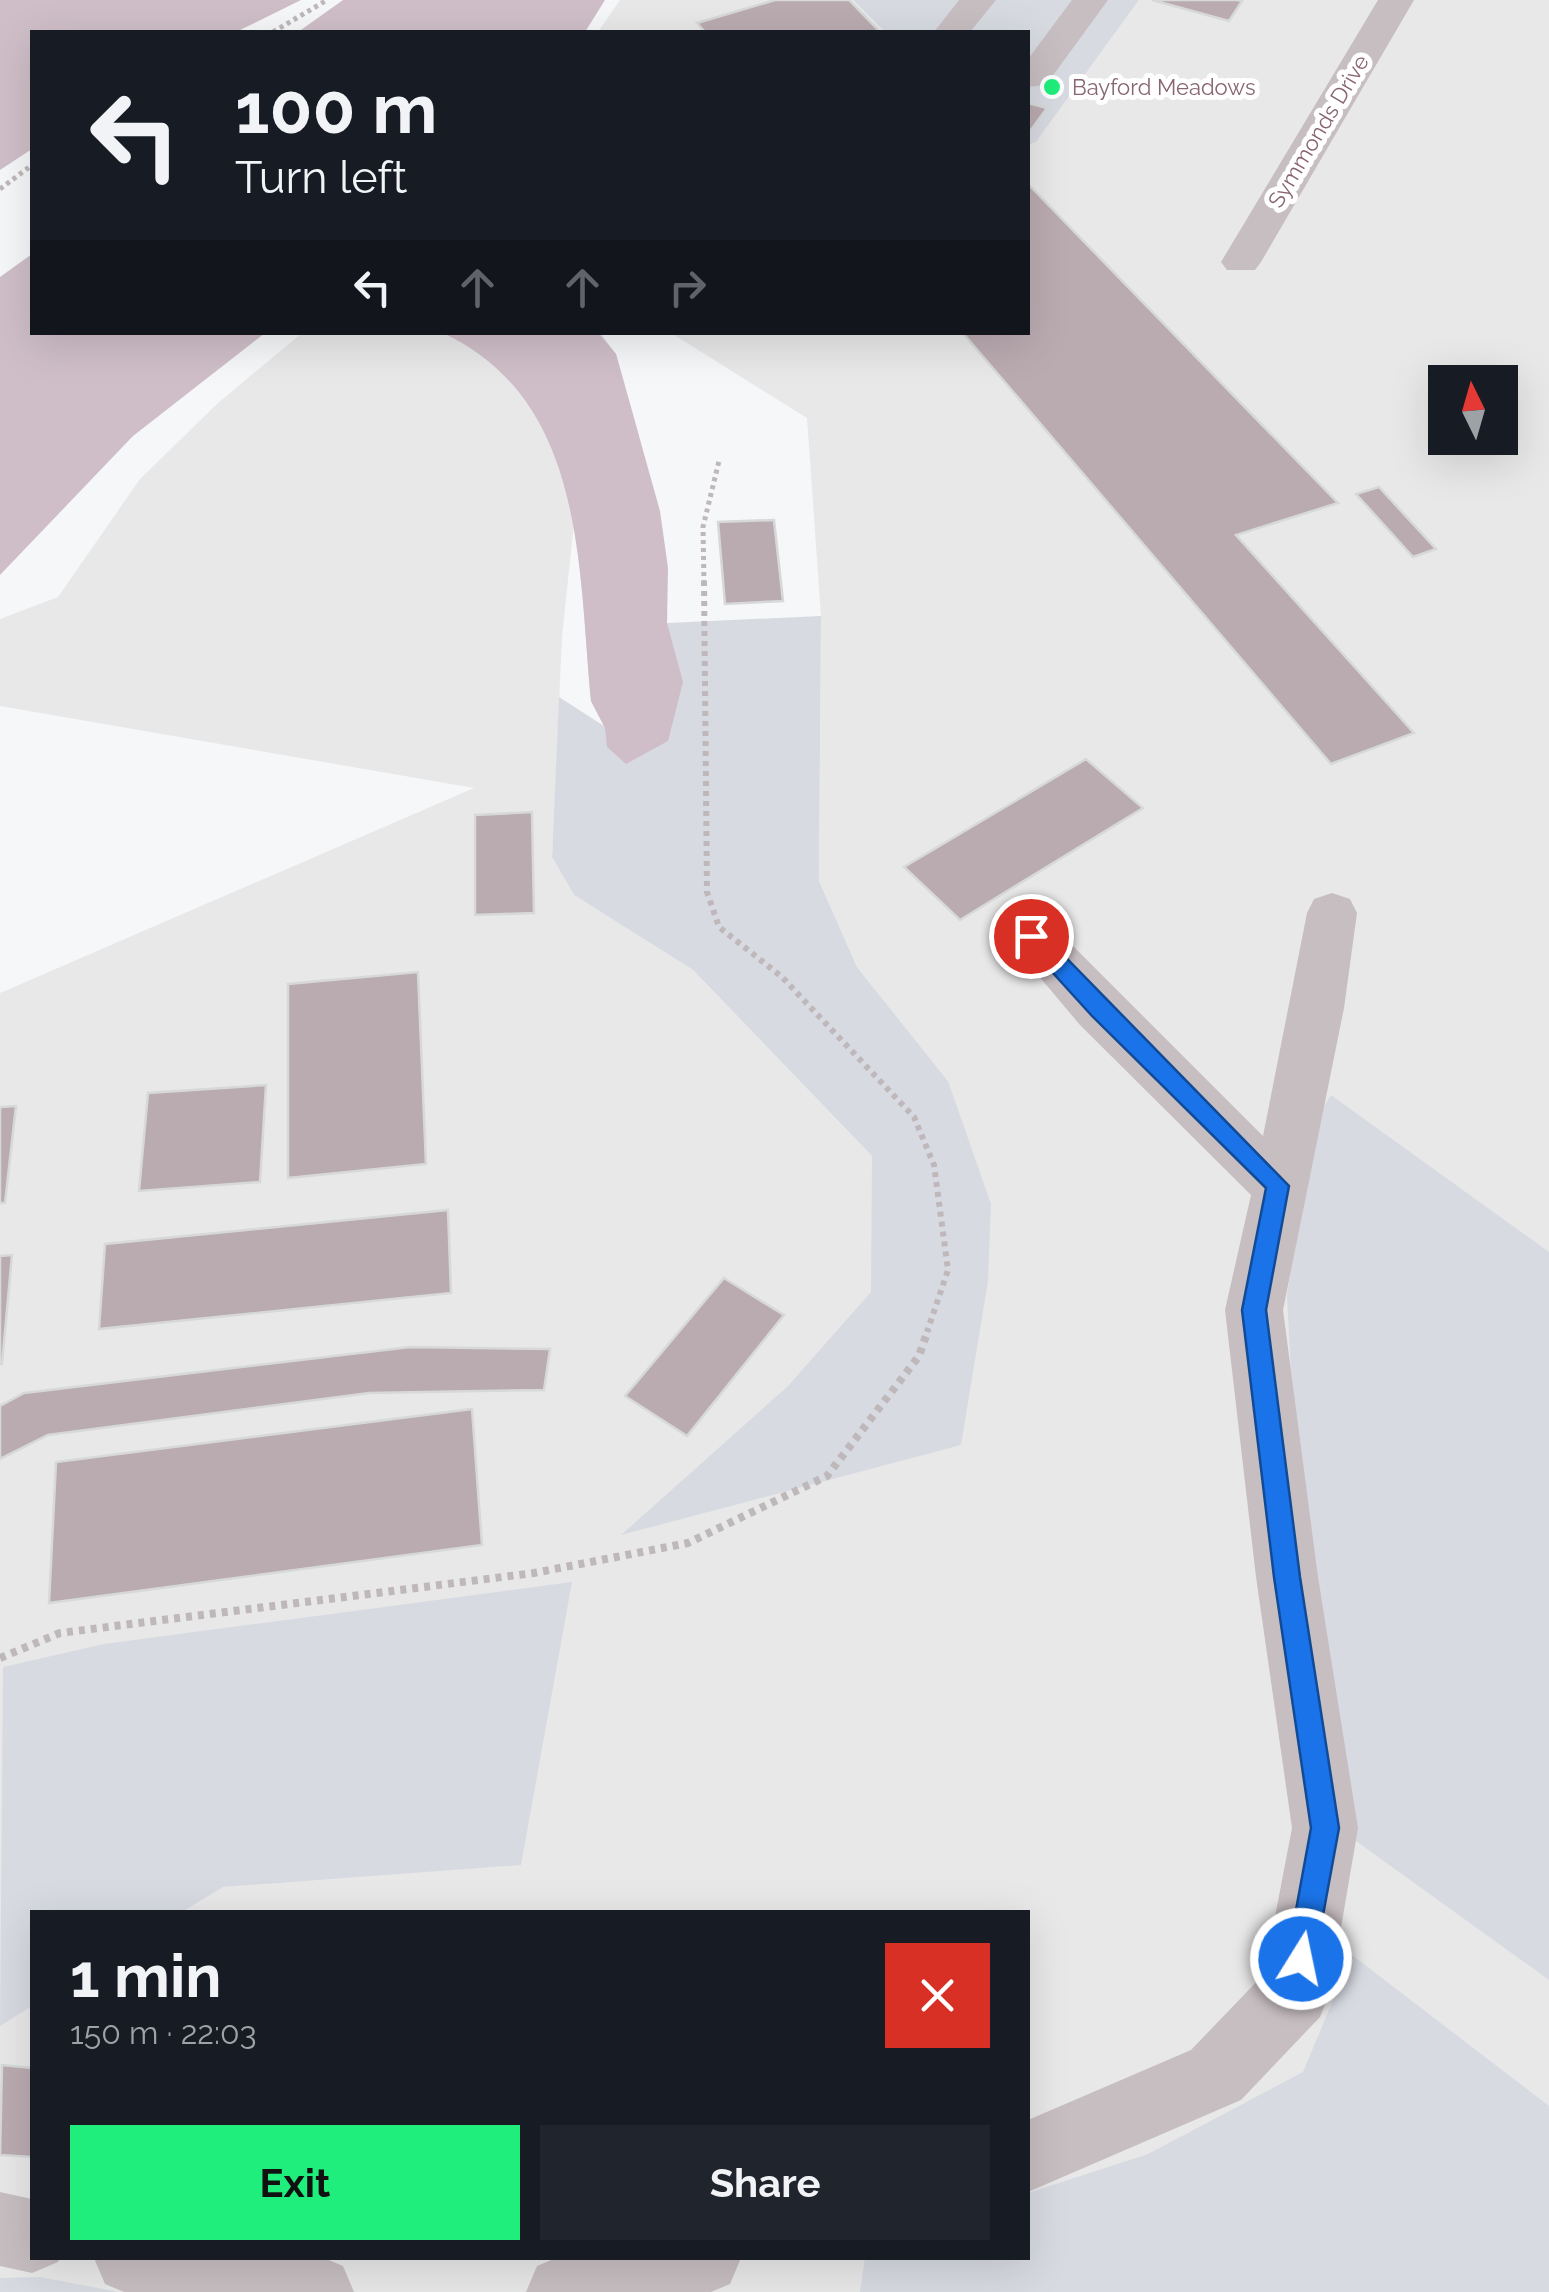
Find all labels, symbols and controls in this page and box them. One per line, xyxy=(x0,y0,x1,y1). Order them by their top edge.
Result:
street label: Symmonds Drive xyxy=(1262,50,1374,212)
text: 100 m xyxy=(235,67,438,149)
icon: left xyxy=(70,70,200,200)
place label: Bayford Meadows xyxy=(1072,74,1256,100)
marker: Bayford Meadows xyxy=(1041,76,1063,98)
text: Turn left xyxy=(235,151,407,204)
icon: left xyxy=(345,260,400,315)
icon: ahead xyxy=(450,260,505,315)
icon: ahead xyxy=(555,260,610,315)
icon: right xyxy=(660,260,715,315)
north arrow xyxy=(1428,365,1518,455)
map controls xyxy=(1428,365,1518,455)
pin xyxy=(989,894,1074,979)
icon: arrive xyxy=(1004,909,1059,964)
position arrow xyxy=(1249,1907,1353,2011)
text: 1 min xyxy=(70,1941,221,2011)
button: close xyxy=(885,1943,990,2048)
text: 150 m · 22:03 xyxy=(70,2014,257,2051)
button: Exit xyxy=(70,2125,520,2240)
button: Share xyxy=(540,2125,990,2240)

